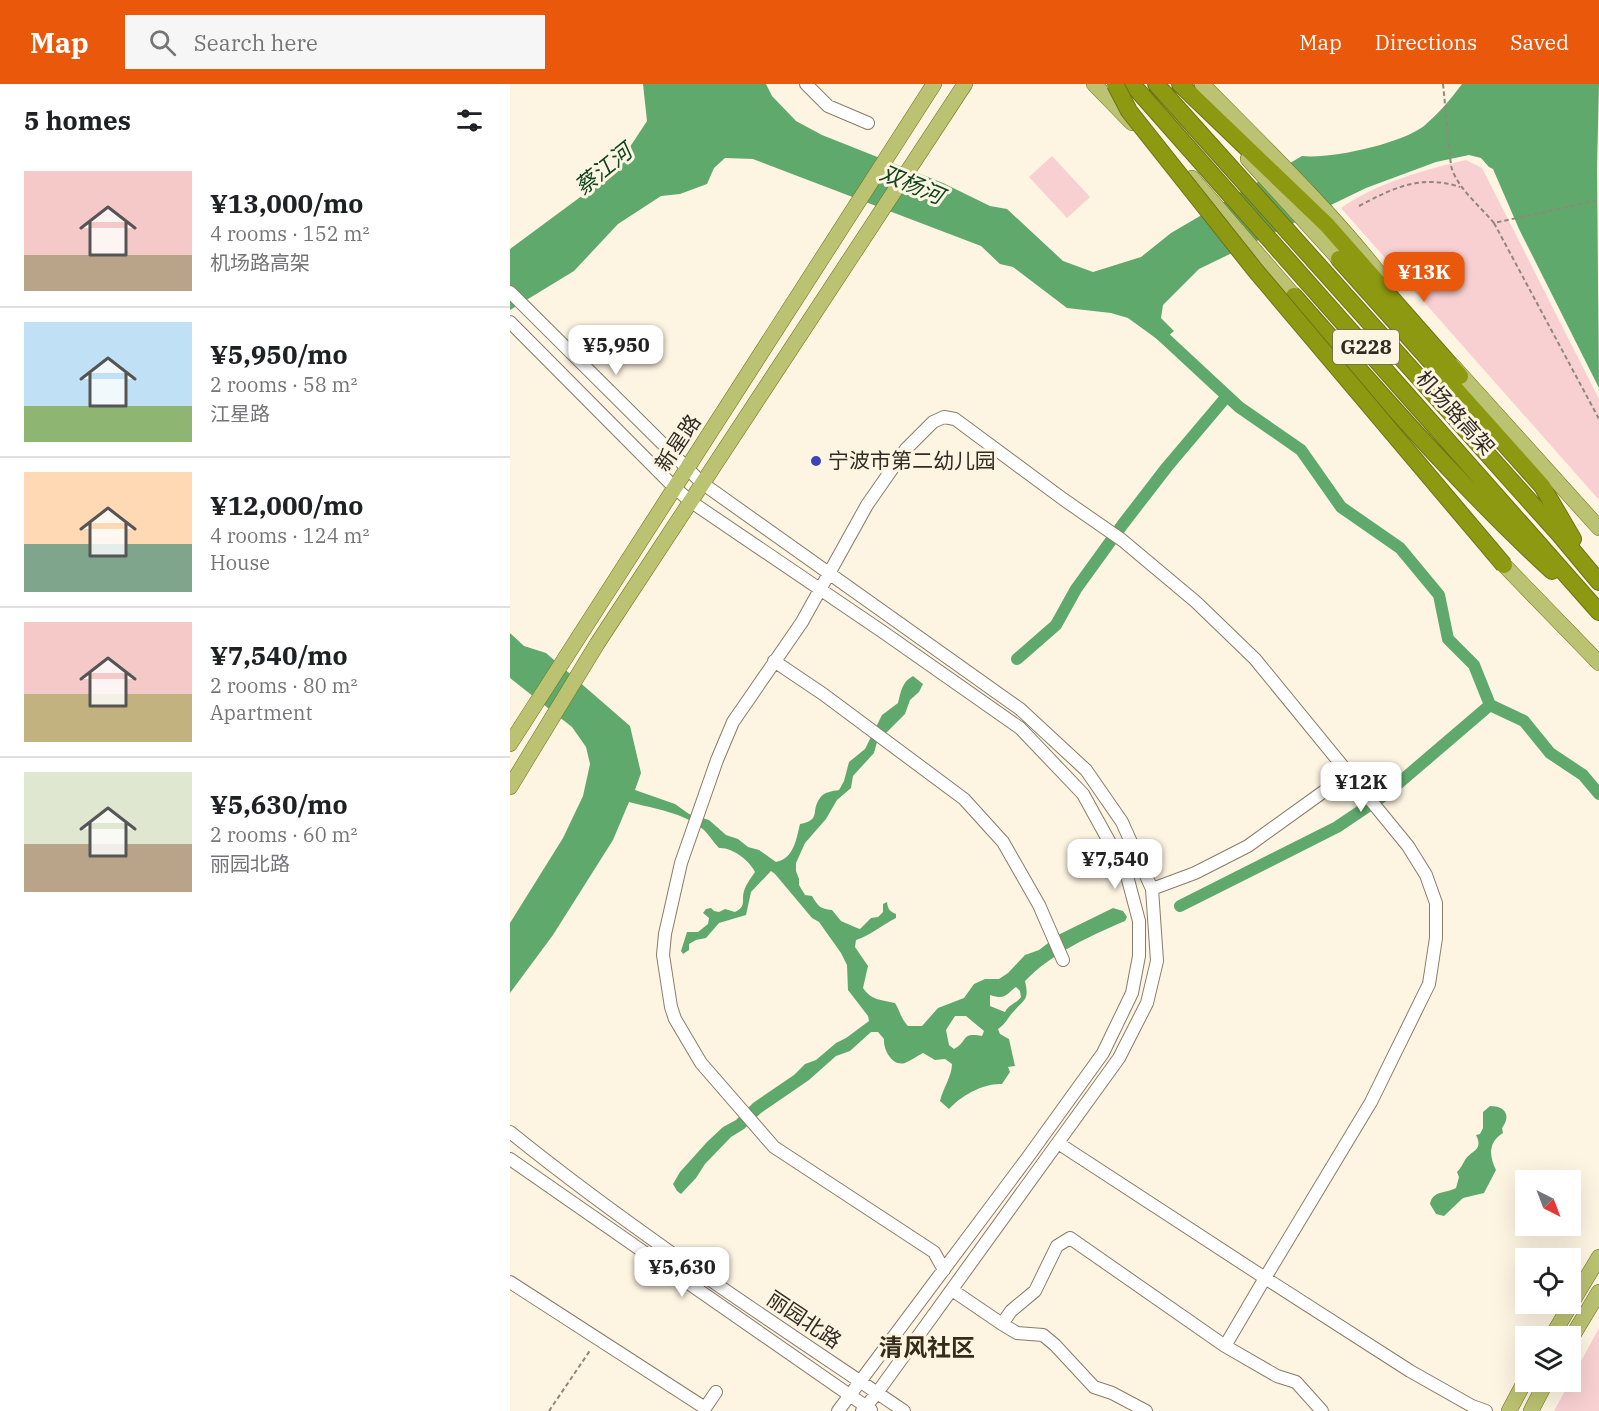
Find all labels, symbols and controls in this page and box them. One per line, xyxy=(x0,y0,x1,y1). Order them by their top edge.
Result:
search box xyxy=(125,15,545,69)
text: Map xyxy=(30,24,89,61)
icon: search xyxy=(146,26,179,59)
text: Search here xyxy=(194,28,318,57)
text: Map xyxy=(1299,28,1342,56)
text: Directions xyxy=(1375,28,1477,56)
text: Saved xyxy=(1510,28,1569,56)
text: 5 homes xyxy=(24,103,131,137)
icon: filters xyxy=(453,104,486,137)
water label: 蔡江河 xyxy=(568,134,641,201)
water label: 双杨河 xyxy=(876,157,952,211)
text: ¥13,000/mo xyxy=(210,186,363,220)
icon: home xyxy=(72,195,144,267)
text: 4 rooms · 152 m² xyxy=(210,220,369,247)
text: 机场路高架 xyxy=(210,249,310,276)
pin: ¥13K xyxy=(1388,252,1460,303)
text: ¥13K xyxy=(1398,258,1450,285)
pin: ¥5,950 xyxy=(567,325,665,376)
road number: G228 xyxy=(1333,330,1399,364)
text: ¥5,950 xyxy=(582,331,650,358)
text: ¥5,950/mo xyxy=(210,337,348,371)
icon: home xyxy=(72,346,144,418)
street label: 机场路高架 xyxy=(1410,364,1501,461)
text: 2 rooms · 58 m² xyxy=(210,371,357,398)
text: 江星路 xyxy=(210,400,270,427)
street label: 新星路 xyxy=(648,408,706,476)
place label: 宁波市第二幼儿园 xyxy=(828,446,996,474)
marker: 宁波市第二幼儿园 xyxy=(809,454,823,468)
text: ¥12,000/mo xyxy=(210,488,363,522)
icon: home xyxy=(72,496,144,568)
text: 4 rooms · 124 m² xyxy=(210,522,369,549)
text: House xyxy=(210,549,270,576)
text: ¥7,540/mo xyxy=(210,638,348,672)
icon: home xyxy=(72,646,144,718)
text: 2 rooms · 80 m² xyxy=(210,672,357,699)
text: Apartment xyxy=(210,699,313,726)
pin: ¥12K xyxy=(1325,762,1397,813)
text: ¥12K xyxy=(1335,768,1387,795)
text: ¥5,630/mo xyxy=(210,787,348,821)
icon: home xyxy=(72,796,144,868)
text: 2 rooms · 60 m² xyxy=(210,821,357,848)
pin: ¥7,540 xyxy=(1066,839,1164,890)
text: ¥7,540 xyxy=(1081,845,1149,872)
text: 丽园北路 xyxy=(210,850,290,877)
north arrow xyxy=(1515,1170,1581,1236)
map controls xyxy=(1515,1170,1581,1392)
pin: ¥5,630 xyxy=(633,1247,731,1298)
button: locate xyxy=(1515,1248,1581,1314)
text: ¥5,630 xyxy=(648,1253,716,1280)
street label: 丽园北路 xyxy=(762,1284,847,1354)
button: layers xyxy=(1515,1326,1581,1392)
district label: 清风社区 xyxy=(879,1331,975,1363)

